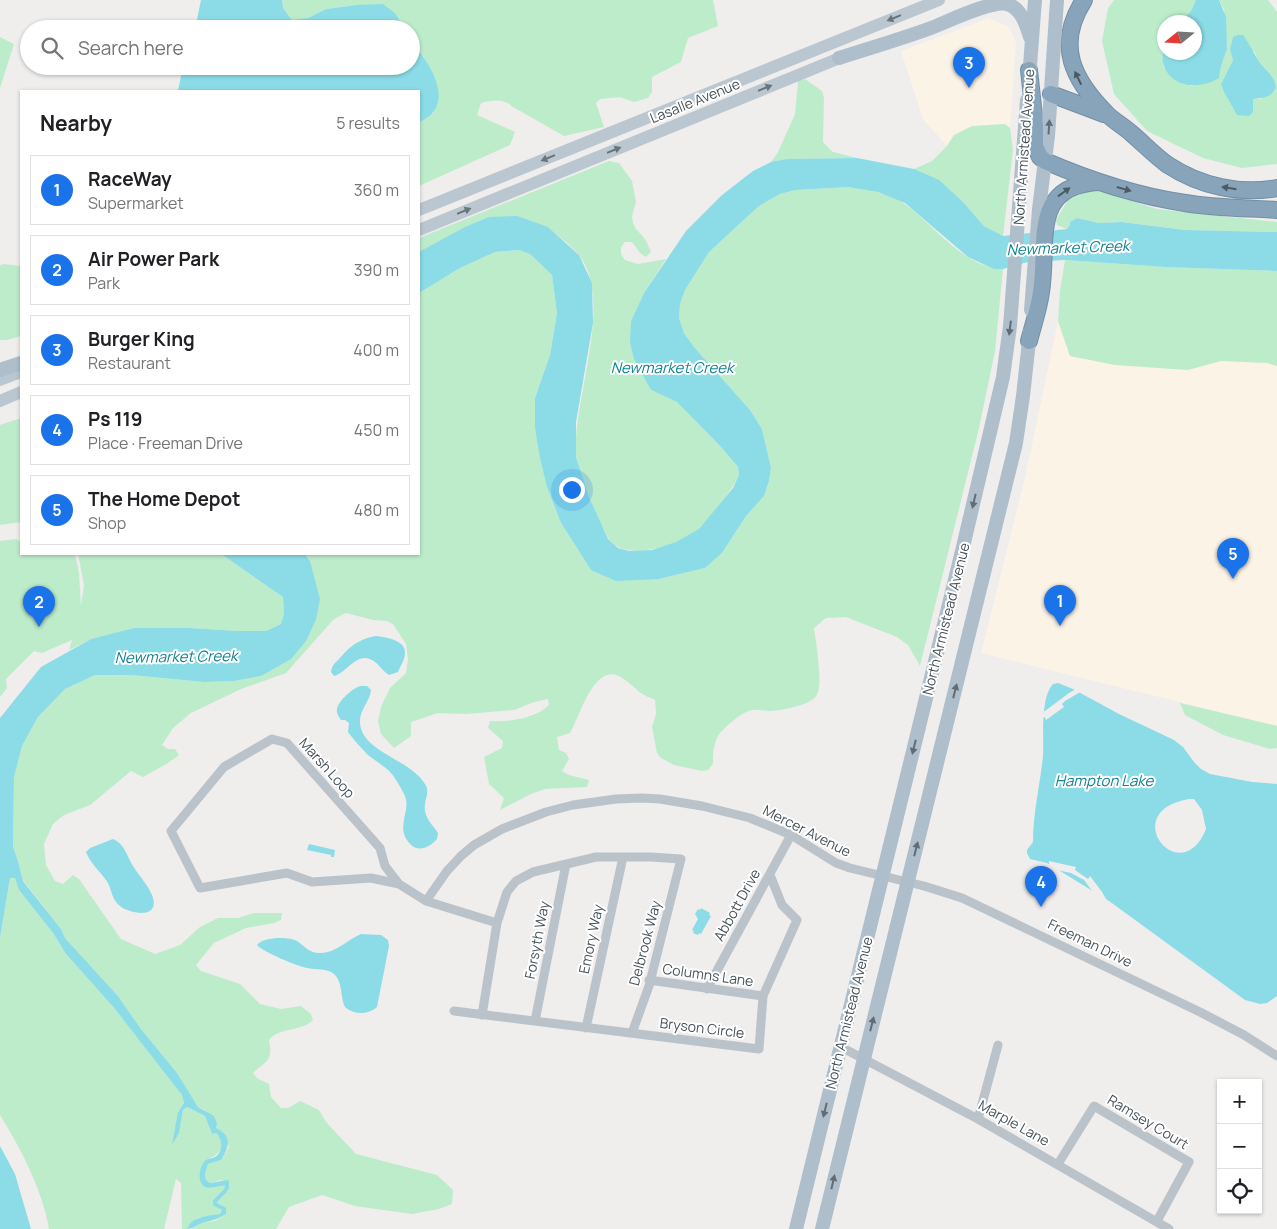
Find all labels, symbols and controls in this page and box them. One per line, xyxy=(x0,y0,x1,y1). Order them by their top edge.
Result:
one-way arrow xyxy=(886,15,901,22)
north arrow xyxy=(1157,15,1202,60)
search box xyxy=(20,20,420,75)
icon: search xyxy=(38,34,66,62)
text: Search here xyxy=(78,35,184,61)
pin: 3 xyxy=(953,47,985,88)
street label: North Armistead Avenue xyxy=(1009,68,1038,226)
one-way arrow xyxy=(1074,71,1082,85)
street label: Lasalle Avenue xyxy=(647,74,743,127)
one-way arrow xyxy=(758,84,772,92)
text: Nearby xyxy=(40,109,112,137)
text: 5 results xyxy=(336,112,400,134)
one-way arrow xyxy=(1045,119,1053,135)
one-way arrow xyxy=(607,146,622,154)
one-way arrow xyxy=(541,154,555,162)
text: RaceWay xyxy=(88,166,172,192)
text: 1 xyxy=(53,179,61,201)
text: 360 m xyxy=(354,179,399,201)
one-way arrow xyxy=(1220,184,1236,192)
one-way arrow xyxy=(1117,185,1132,193)
one-way arrow xyxy=(1057,187,1071,197)
text: Supermarket xyxy=(88,192,184,214)
one-way arrow xyxy=(457,207,471,215)
water label: Newmarket Creek xyxy=(1006,235,1132,260)
text: Air Power Park xyxy=(88,246,219,272)
text: 2 xyxy=(52,259,62,281)
text: 390 m xyxy=(354,259,399,281)
text: Park xyxy=(88,272,120,294)
one-way arrow xyxy=(1006,320,1014,336)
text: Burger King xyxy=(88,326,195,352)
text: 3 xyxy=(52,339,62,361)
text: 400 m xyxy=(353,339,399,361)
text: Restaurant xyxy=(88,352,171,374)
water label: Newmarket Creek xyxy=(611,357,736,378)
text: Ps 119 xyxy=(88,406,143,432)
text: 4 xyxy=(52,419,62,441)
text: 450 m xyxy=(354,419,399,441)
text: Place · Freeman Drive xyxy=(88,432,243,454)
your location xyxy=(559,477,585,503)
text: The Home Depot xyxy=(88,486,240,512)
one-way arrow xyxy=(970,494,978,509)
text: 5 xyxy=(52,499,62,521)
text: 480 m xyxy=(354,499,399,521)
text: Shop xyxy=(88,512,126,534)
pin: 5 xyxy=(1217,538,1249,579)
street label: North Armistead Avenue xyxy=(917,541,974,697)
pin: 1 xyxy=(1044,585,1076,626)
pin: 2 xyxy=(23,586,55,627)
water label: Newmarket Creek xyxy=(114,645,240,668)
one-way arrow xyxy=(951,684,959,699)
street label: Marsh Loop xyxy=(295,734,359,802)
one-way arrow xyxy=(910,740,918,755)
water label: Hampton Lake xyxy=(1055,770,1155,791)
street label: Mercer Avenue xyxy=(760,800,854,861)
one-way arrow xyxy=(912,842,920,857)
street label: Abbott Drive xyxy=(709,865,764,944)
pin: 4 xyxy=(1025,866,1057,907)
street label: Delbrook Way xyxy=(624,898,665,988)
street label: Forsyth Way xyxy=(520,899,553,980)
street label: Emory Way xyxy=(574,902,607,975)
street label: Freeman Drive xyxy=(1045,914,1136,971)
street label: North Armistead Avenue xyxy=(820,935,877,1091)
street label: Columns Lane xyxy=(661,959,755,990)
street label: Bryson Circle xyxy=(659,1013,745,1042)
one-way arrow xyxy=(868,1016,876,1031)
map controls xyxy=(1217,1079,1262,1214)
button: + xyxy=(1217,1079,1262,1124)
street label: Ramsey Court xyxy=(1104,1090,1193,1153)
street label: Marple Lane xyxy=(975,1095,1053,1150)
one-way arrow xyxy=(821,1102,829,1117)
button: − xyxy=(1217,1124,1262,1169)
button: locate xyxy=(1217,1169,1262,1214)
one-way arrow xyxy=(829,1174,837,1189)

